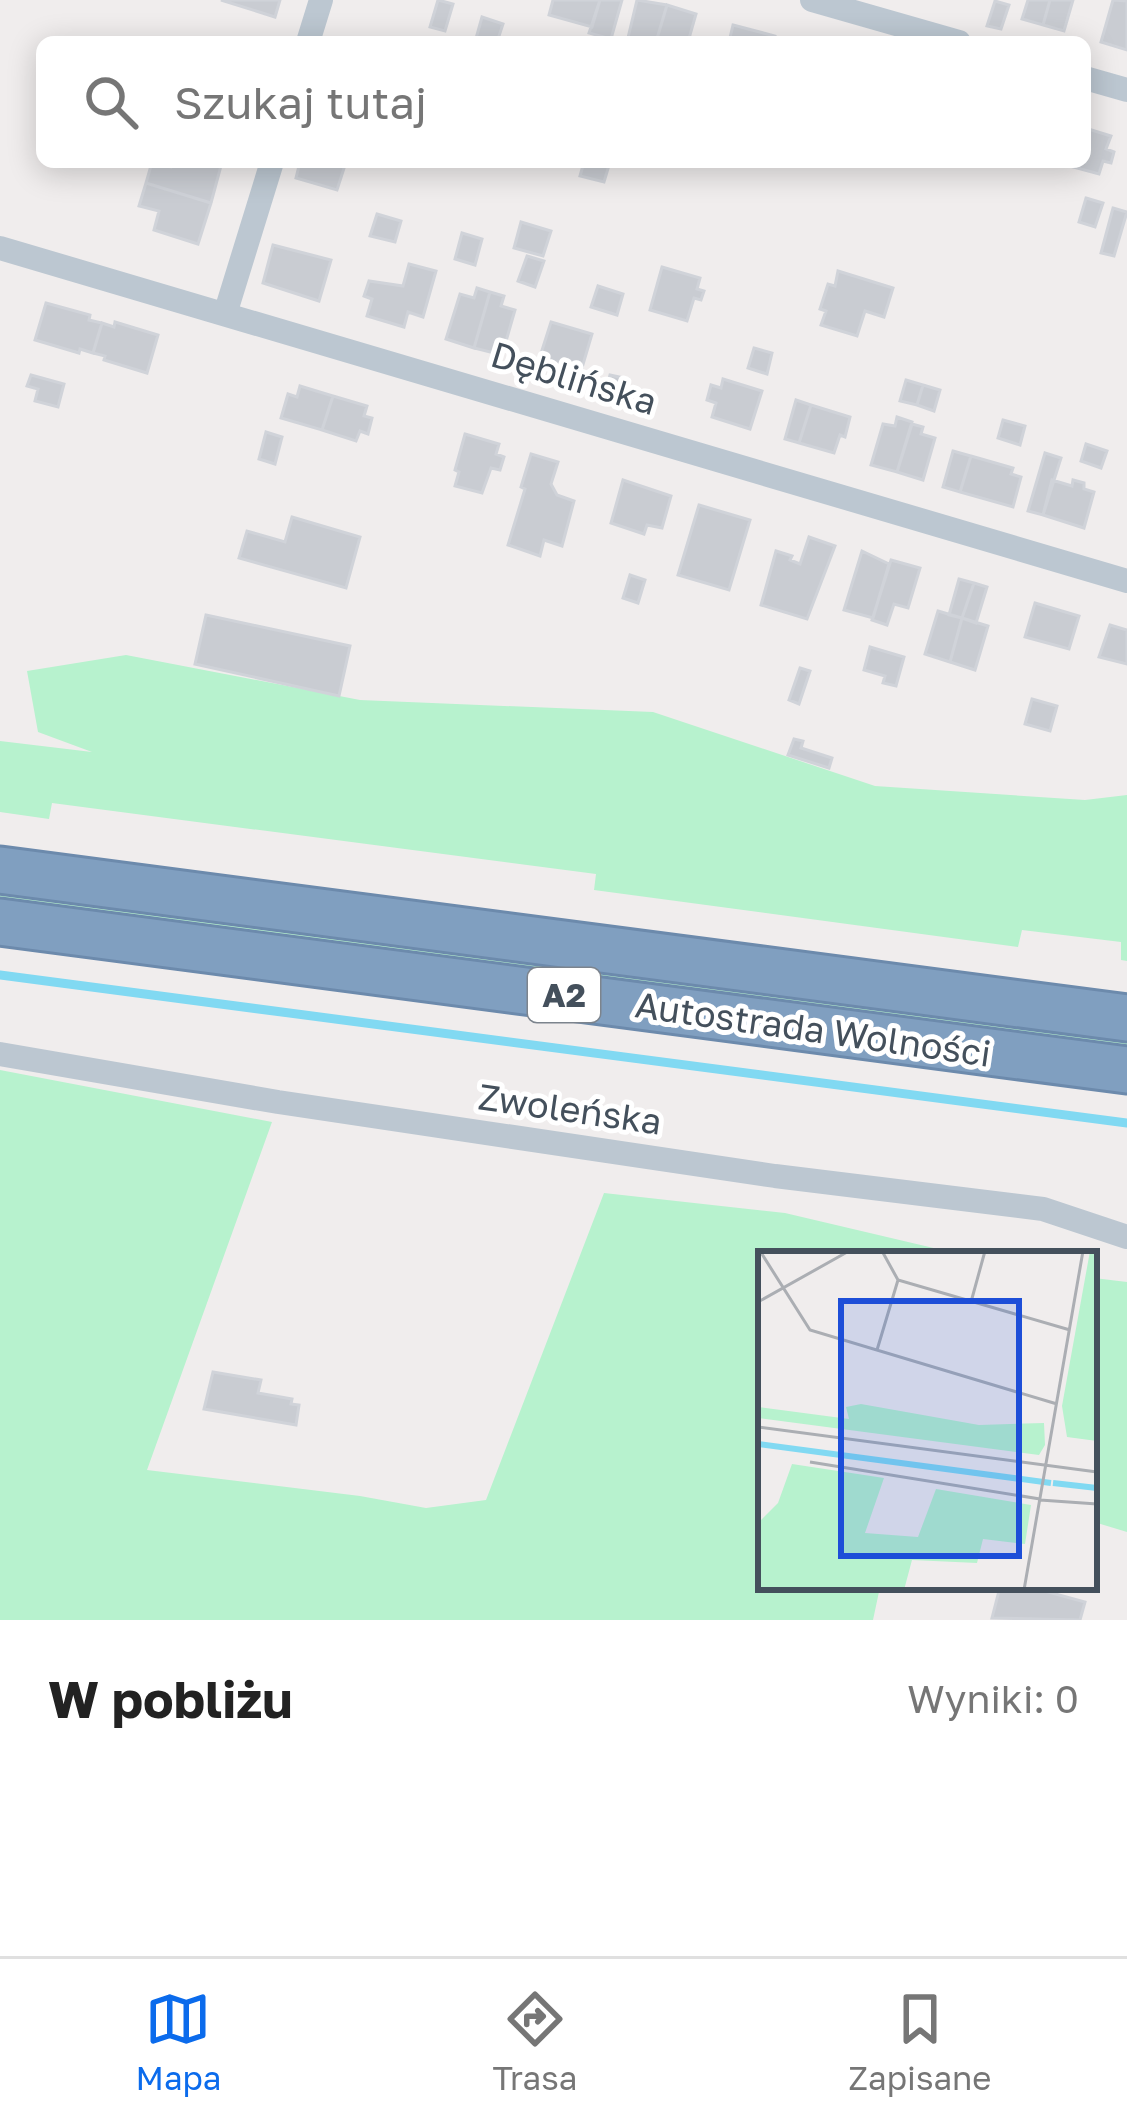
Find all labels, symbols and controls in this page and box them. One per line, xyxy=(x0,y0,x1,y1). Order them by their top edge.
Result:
search box xyxy=(36,36,1091,168)
icon: search xyxy=(78,69,144,135)
text: Szukaj tutaj xyxy=(174,75,427,129)
street label: Dęblińska xyxy=(486,332,662,423)
road number: A2 xyxy=(528,968,600,1022)
street label: Autostrada Wolności xyxy=(633,982,994,1075)
street label: Zwoleńska xyxy=(476,1074,665,1143)
inset map xyxy=(758,1251,1097,1590)
text: W pobliżu xyxy=(48,1668,293,1729)
text: Wyniki: 0 xyxy=(907,1675,1079,1722)
tab: Mapa xyxy=(136,1986,221,2097)
tab: Trasa xyxy=(492,1986,577,2097)
tab: Zapisane xyxy=(848,1986,991,2097)

